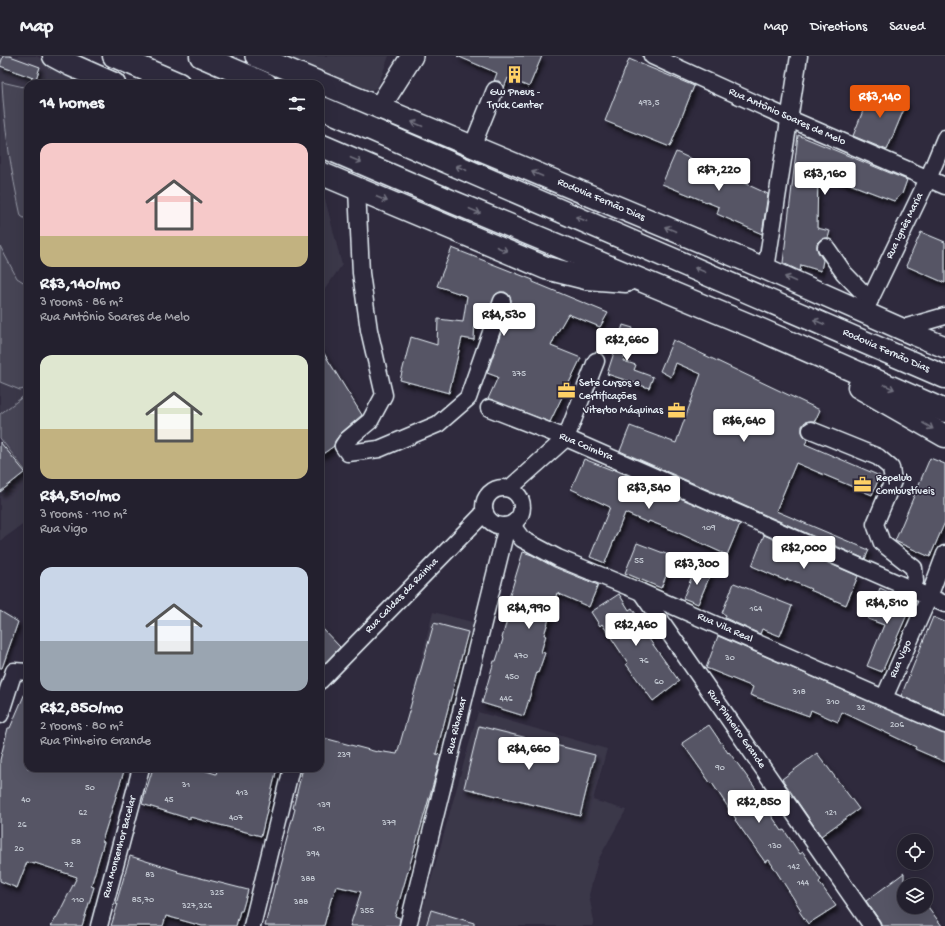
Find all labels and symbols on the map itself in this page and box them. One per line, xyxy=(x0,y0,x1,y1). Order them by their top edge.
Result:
building icon: Gw Pneus - Truck Center xyxy=(505,65,525,85)
pin: R$3,140 xyxy=(843,85,917,119)
street label: Rua Antônio Soares de Melo xyxy=(727,86,848,148)
place label: Gw Pneus - Truck Center xyxy=(486,87,544,112)
house number: 493,5 xyxy=(639,98,660,109)
one-way arrow xyxy=(411,120,423,127)
one-way arrow xyxy=(349,157,361,164)
pin: R$7,220 xyxy=(682,158,756,192)
pin: R$3,160 xyxy=(788,162,862,196)
one-way arrow xyxy=(455,164,467,171)
one-way arrow xyxy=(531,169,543,177)
street label: Rodovia Fernão Dias xyxy=(555,176,648,224)
street label: Rua Ignês Maria xyxy=(884,190,927,261)
one-way arrow xyxy=(375,196,387,204)
one-way arrow xyxy=(469,208,481,216)
one-way arrow xyxy=(575,215,587,222)
one-way arrow xyxy=(664,225,676,232)
one-way arrow xyxy=(495,246,507,254)
one-way arrow xyxy=(694,266,706,274)
one-way arrow xyxy=(784,275,796,283)
pin: R$4,530 xyxy=(467,303,541,337)
one-way arrow xyxy=(814,318,826,325)
street label: Rodovia Fernão Dias xyxy=(841,326,932,376)
pin: R$2,660 xyxy=(590,328,664,362)
house number: 375 xyxy=(511,369,526,380)
place label: Sete Cursos e Certificações xyxy=(579,378,640,403)
office icon: Sete Cursos e Certificações xyxy=(556,380,576,400)
one-way arrow xyxy=(883,383,895,391)
office icon: Viterbo Máquinas xyxy=(666,401,686,421)
place label: Viterbo Máquinas xyxy=(582,405,664,417)
pin: R$6,640 xyxy=(707,409,781,443)
one-way arrow xyxy=(922,423,934,431)
street label: Rua Coimbra xyxy=(557,430,616,464)
place label: Repelub Combustíveis xyxy=(876,473,935,498)
office icon: Repelub Combustíveis xyxy=(853,475,873,495)
pin: R$3,540 xyxy=(612,476,686,510)
house number: 109 xyxy=(701,523,716,534)
pin: R$2,000 xyxy=(767,536,841,570)
pin: R$3,300 xyxy=(660,552,734,586)
street label: Rua Caldas da Rainha xyxy=(363,555,442,636)
house number: 55 xyxy=(634,556,644,567)
pin: R$4,510 xyxy=(850,591,924,625)
pin: R$4,990 xyxy=(492,596,566,630)
house number: 164 xyxy=(749,604,763,615)
street label: Rua Vila Real xyxy=(695,610,755,646)
pin: R$2,460 xyxy=(599,613,673,647)
street label: Rua Vigo xyxy=(887,638,915,680)
house number: 470 xyxy=(514,651,528,662)
house number: 30 xyxy=(724,653,735,664)
house number: 76 xyxy=(638,656,649,667)
house number: 450 xyxy=(505,672,519,683)
house number: 60 xyxy=(654,677,664,688)
street label: Rua Pinheiro Grande xyxy=(704,687,768,771)
house number: 318 xyxy=(791,687,806,698)
house number: 446 xyxy=(499,694,513,705)
street label: Rua Ribamar xyxy=(444,696,470,755)
house number: 310 xyxy=(825,697,840,708)
house number: 32 xyxy=(855,703,866,714)
house number: 206 xyxy=(890,720,904,731)
pin: R$4,660 xyxy=(492,737,566,771)
house number: 239 xyxy=(337,750,351,761)
house number: 90 xyxy=(714,763,725,774)
house number: 31 xyxy=(181,780,191,791)
house number: 50 xyxy=(85,783,95,794)
house number: 413 xyxy=(236,788,249,799)
pin: R$2,850 xyxy=(722,790,796,824)
street label: Rua Monsenhor Bacelar xyxy=(101,794,140,899)
house number: 40 xyxy=(21,795,31,806)
house number: 45 xyxy=(165,795,174,806)
house number: 139 xyxy=(317,800,331,811)
house number: 62 xyxy=(79,808,88,819)
house number: 121 xyxy=(824,808,837,819)
house number: 407 xyxy=(229,813,243,824)
house number: 379 xyxy=(381,818,396,829)
house number: 26 xyxy=(18,820,27,831)
house number: 151 xyxy=(312,824,325,835)
house number: 58 xyxy=(71,837,81,848)
house number: 130 xyxy=(767,841,782,852)
house number: 20 xyxy=(14,844,24,855)
house number: 394 xyxy=(305,849,320,860)
house number: 72 xyxy=(63,860,74,871)
house number: 142 xyxy=(787,862,801,873)
house number: 83 xyxy=(145,870,155,881)
house number: 388 xyxy=(300,874,315,885)
house number: 144 xyxy=(796,878,810,889)
house number: 325 xyxy=(209,888,224,899)
house number: 110 xyxy=(71,895,84,906)
house number: 85,70 xyxy=(132,895,154,906)
house number: 388 xyxy=(293,897,308,908)
house number: 327,326 xyxy=(181,901,213,912)
house number: 355 xyxy=(359,906,374,917)

